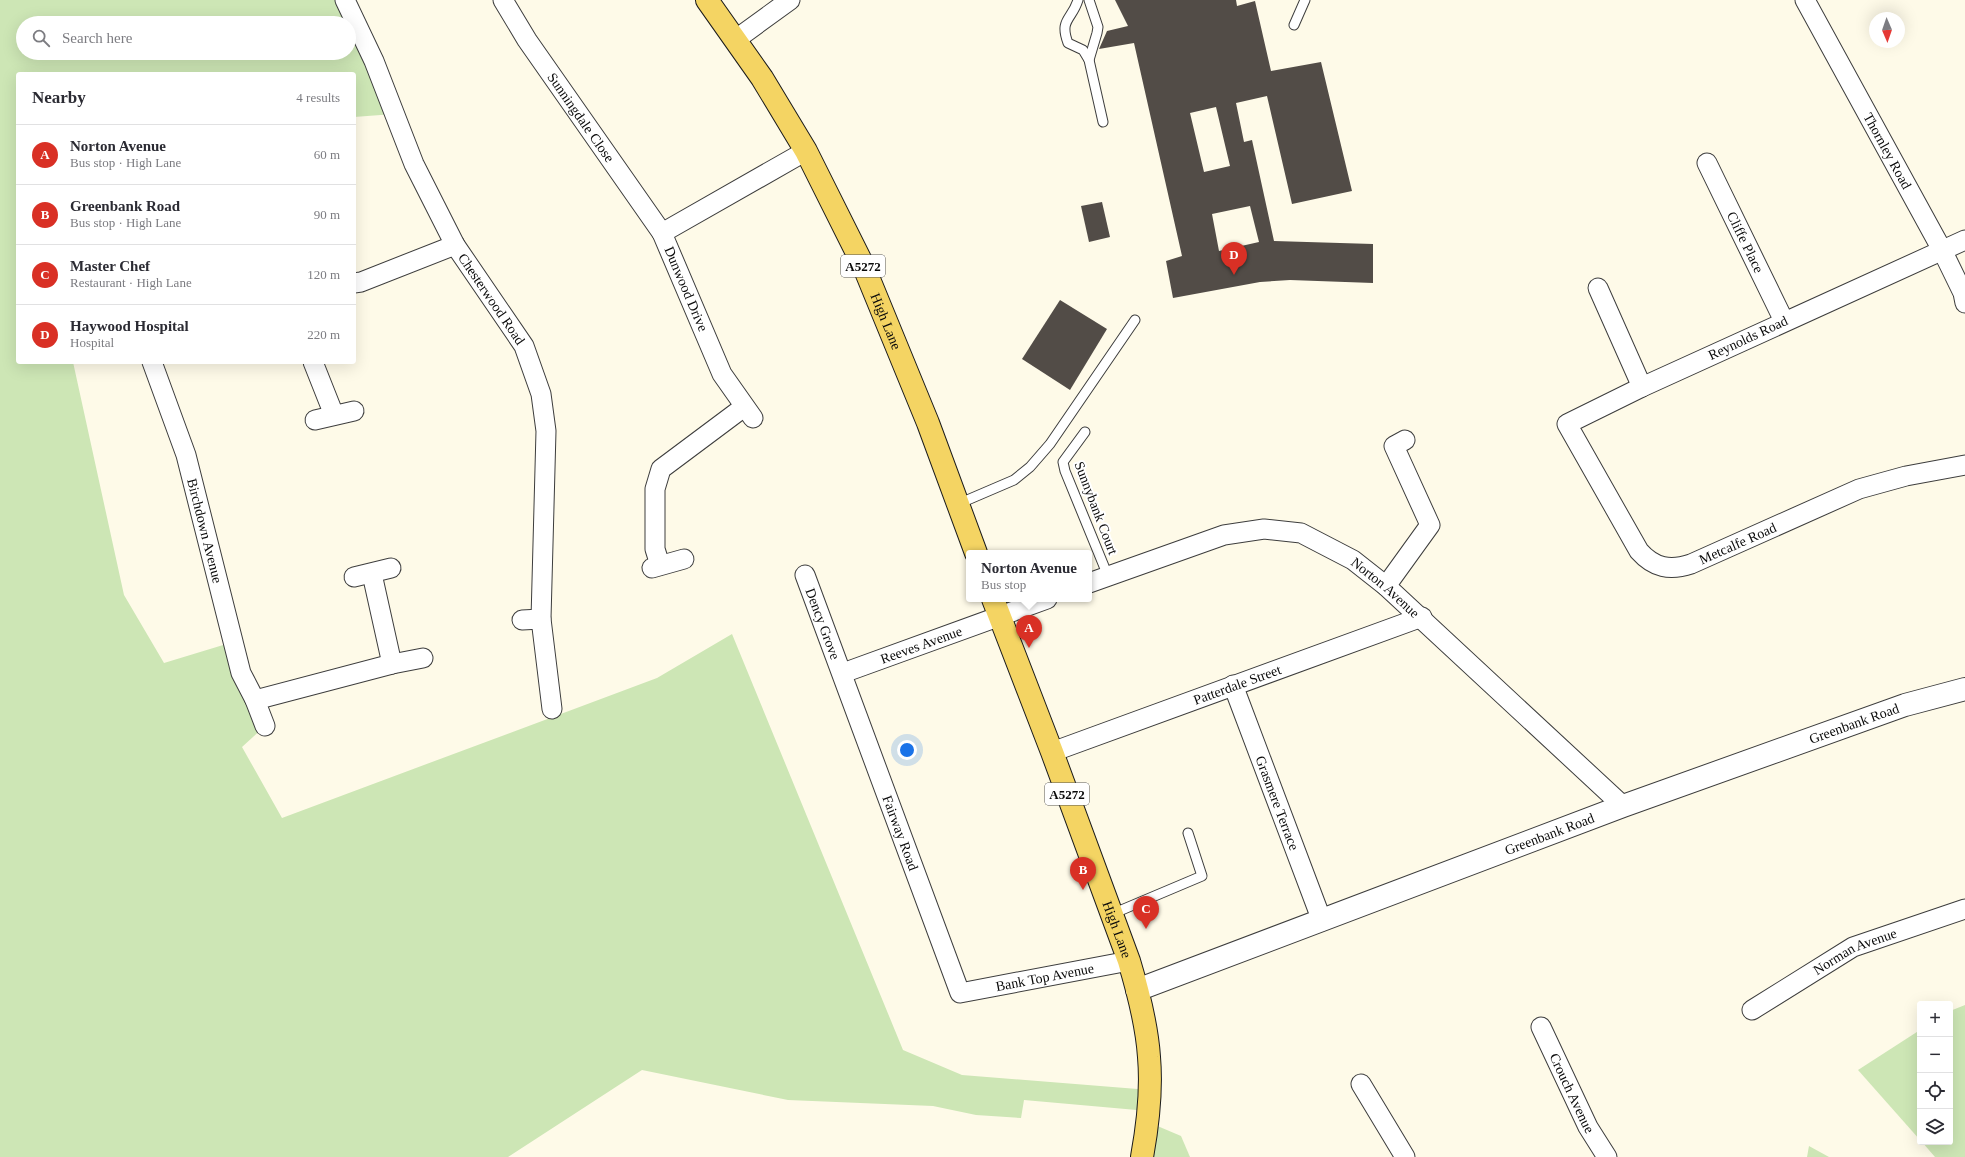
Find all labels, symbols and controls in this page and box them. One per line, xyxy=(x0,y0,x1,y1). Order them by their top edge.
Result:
north arrow xyxy=(1869,12,1905,48)
search box xyxy=(16,16,356,60)
icon: search xyxy=(30,27,52,49)
text: Search here xyxy=(62,30,132,46)
street label: Sunningdale Close xyxy=(545,70,617,165)
text: Nearby xyxy=(32,88,86,107)
text: 4 results xyxy=(296,90,340,105)
street label: Thornley Road xyxy=(1861,110,1915,191)
text: Norton Avenue xyxy=(70,138,166,154)
text: A xyxy=(40,147,50,162)
text: 60 m xyxy=(314,147,340,162)
text: Bus stop · High Lane xyxy=(70,155,181,170)
text: Greenbank Road xyxy=(70,198,180,214)
text: B xyxy=(41,207,49,222)
text: 90 m xyxy=(314,207,340,222)
street label: Cliffe Place xyxy=(1724,209,1767,275)
text: Bus stop · High Lane xyxy=(70,215,181,230)
pin: D xyxy=(1221,242,1247,275)
street label: Dunwood Drive xyxy=(661,244,711,334)
street label: Chesterwood Road xyxy=(455,250,528,347)
road number: A5272 xyxy=(841,255,885,277)
text: Master Chef xyxy=(70,258,150,274)
text: C xyxy=(40,267,50,282)
text: 120 m xyxy=(307,267,340,282)
text: Restaurant · High Lane xyxy=(70,275,192,290)
street label: High Lane xyxy=(868,291,904,352)
street label: Reynolds Road xyxy=(1706,313,1790,363)
text: Haywood Hospital xyxy=(70,318,189,334)
text: D xyxy=(40,327,50,342)
text: 220 m xyxy=(307,327,340,342)
text: Hospital xyxy=(70,335,114,350)
street label: Sunnybank Court xyxy=(1071,459,1121,557)
street label: Birchdown Avenue xyxy=(185,477,225,585)
street label: Metcalfe Road xyxy=(1697,519,1778,567)
popup xyxy=(966,550,1092,602)
street label: Norton Avenue xyxy=(1348,554,1423,621)
text: Norton Avenue xyxy=(981,560,1077,576)
text: Bus stop xyxy=(981,577,1026,592)
street label: Dency Grove xyxy=(803,586,843,662)
pin: A xyxy=(1016,615,1042,648)
street label: Reeves Avenue xyxy=(878,623,964,666)
street label: Patterdale Street xyxy=(1191,662,1283,707)
street label: Greenbank Road xyxy=(1807,700,1901,746)
your location xyxy=(897,740,917,760)
street label: Grasmere Terrace xyxy=(1253,754,1302,852)
road number: A5272 xyxy=(1045,783,1089,805)
street label: Fairway Road xyxy=(880,793,921,872)
street label: Greenbank Road xyxy=(1503,810,1596,858)
pin: B xyxy=(1070,857,1096,890)
pin: C xyxy=(1133,896,1159,929)
street label: High Lane xyxy=(1100,899,1135,960)
street label: Norman Avenue xyxy=(1810,925,1899,978)
street label: Bank Top Avenue xyxy=(994,960,1095,994)
map controls xyxy=(1917,1001,1953,1145)
button: + xyxy=(1917,1001,1953,1037)
button: − xyxy=(1917,1037,1953,1073)
street label: Crouch Avenue xyxy=(1547,1051,1597,1136)
button: locate xyxy=(1917,1073,1953,1109)
button: layers xyxy=(1917,1109,1953,1145)

